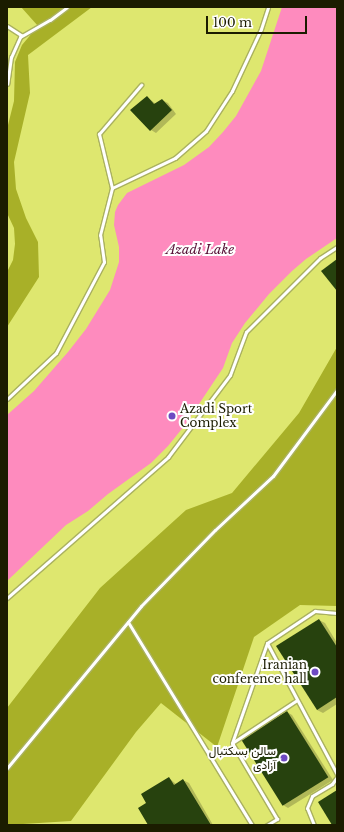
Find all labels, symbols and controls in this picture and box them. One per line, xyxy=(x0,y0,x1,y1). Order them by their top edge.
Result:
scale bar xyxy=(208,8,309,34)
text: 100 m xyxy=(213,15,252,30)
water label: Azadi Lake xyxy=(166,242,234,258)
place label: Azadi Sport Complex xyxy=(180,402,252,430)
marker: Azadi Sport Complex xyxy=(167,411,177,421)
place label: Iranian conference hall xyxy=(213,658,307,686)
marker: Iranian conference hall xyxy=(310,667,320,677)
place label: سالن بسکتبال آزادی xyxy=(209,744,276,772)
marker: سالن بسکتبال آزادی xyxy=(279,753,289,763)

